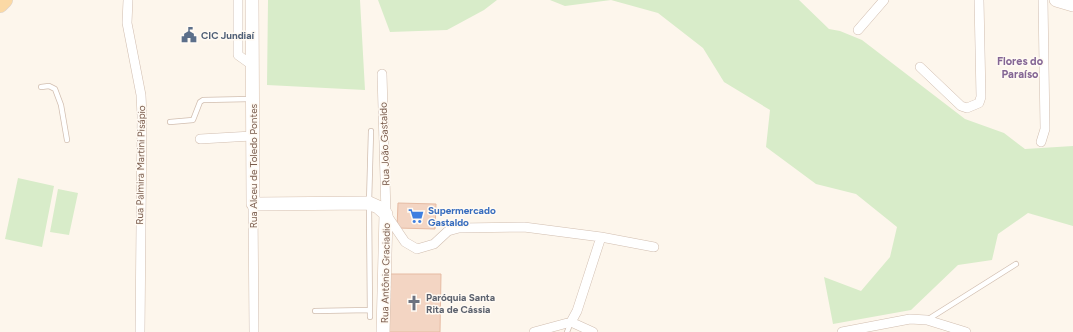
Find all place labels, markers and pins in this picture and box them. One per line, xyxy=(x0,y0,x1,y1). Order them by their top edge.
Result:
public building icon: CIC Jundiaí xyxy=(180,26,198,44)
place label: CIC Jundiaí xyxy=(201,29,256,42)
place label: Supermercado Gastaldo xyxy=(428,204,496,229)
supermarket icon: Supermercado Gastaldo xyxy=(407,207,425,225)
place label: Paróquia Santa Rita de Cássia xyxy=(426,291,495,316)
church icon: Paróquia Santa Rita de Cássia xyxy=(405,294,423,312)

